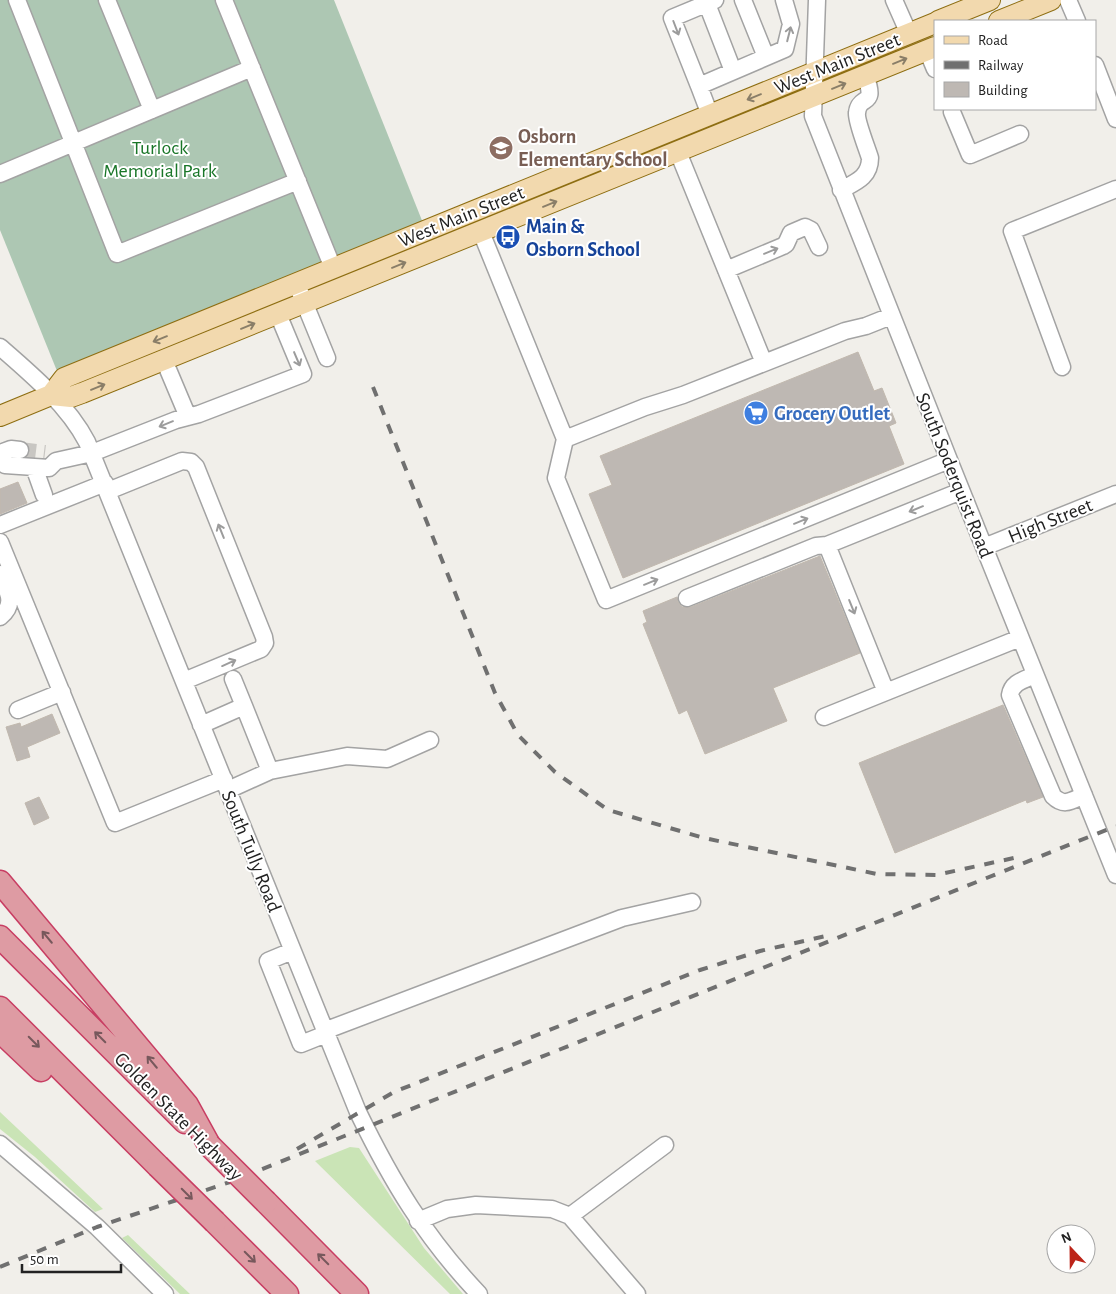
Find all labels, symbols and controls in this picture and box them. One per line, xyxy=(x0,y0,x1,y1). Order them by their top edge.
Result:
one-way arrow xyxy=(672,20,681,35)
legend xyxy=(934,20,1096,110)
one-way arrow xyxy=(785,27,794,43)
street label: West Main Street xyxy=(772,29,904,98)
text: Road xyxy=(978,33,1008,48)
one-way arrow xyxy=(892,56,907,66)
text: Railway xyxy=(978,58,1024,73)
one-way arrow xyxy=(832,80,847,89)
text: Building xyxy=(978,83,1028,98)
one-way arrow xyxy=(747,92,762,102)
place label: Osborn Elementary School xyxy=(518,127,667,170)
school or university icon: Osborn Elementary School xyxy=(488,135,514,161)
park label: Turlock Memorial Park xyxy=(103,138,217,181)
street label: West Main Street xyxy=(396,182,528,251)
one-way arrow xyxy=(541,199,557,208)
place label: Main & Osborn School xyxy=(526,217,640,260)
bus stop icon: Main & Osborn School xyxy=(495,224,521,250)
one-way arrow xyxy=(763,246,778,256)
one-way arrow xyxy=(391,259,406,269)
one-way arrow xyxy=(240,321,255,330)
one-way arrow xyxy=(153,335,168,344)
one-way arrow xyxy=(292,351,302,366)
one-way arrow xyxy=(90,381,105,390)
street label: South Soderquist Road xyxy=(912,390,996,561)
supermarket icon: Grocery Outlet xyxy=(743,400,769,426)
place label: Grocery Outlet xyxy=(774,404,890,424)
one-way arrow xyxy=(159,419,174,429)
street label: High Street xyxy=(1005,495,1096,547)
one-way arrow xyxy=(909,505,924,515)
one-way arrow xyxy=(793,515,808,525)
one-way arrow xyxy=(216,524,226,539)
one-way arrow xyxy=(643,577,658,586)
one-way arrow xyxy=(847,599,857,614)
one-way arrow xyxy=(221,658,236,667)
street label: South Tully Road xyxy=(218,788,285,915)
one-way arrow xyxy=(42,931,53,944)
one-way arrow xyxy=(93,1031,106,1043)
one-way arrow xyxy=(28,1036,41,1048)
street label: Golden State Highway xyxy=(110,1049,247,1185)
one-way arrow xyxy=(146,1056,157,1069)
one-way arrow xyxy=(181,1188,193,1200)
north arrow xyxy=(1046,1224,1096,1274)
text: N xyxy=(1059,1230,1074,1246)
scale bar xyxy=(22,1242,121,1274)
one-way arrow xyxy=(243,1251,256,1263)
text: 50 m xyxy=(30,1252,59,1267)
one-way arrow xyxy=(317,1253,329,1266)

